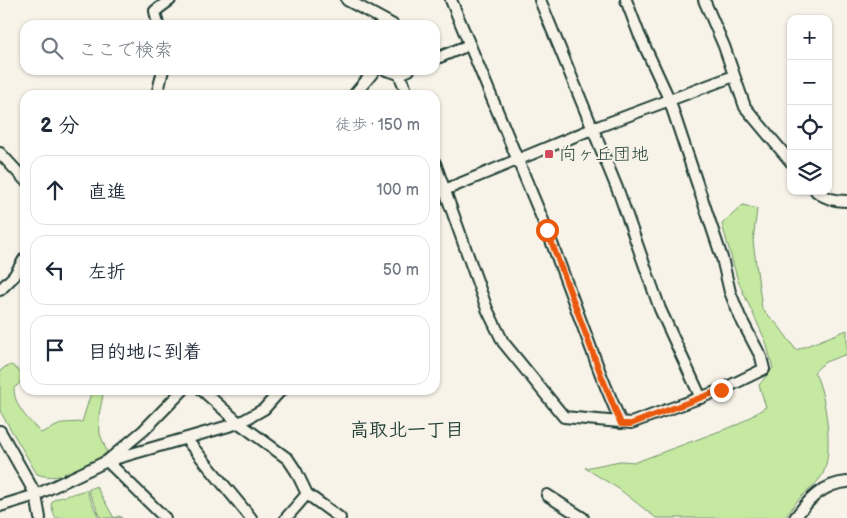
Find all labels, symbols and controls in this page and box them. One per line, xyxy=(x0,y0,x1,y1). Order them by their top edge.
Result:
map controls xyxy=(787,15,832,195)
button: + xyxy=(787,15,832,60)
search box xyxy=(20,20,440,75)
icon: search xyxy=(38,34,66,62)
text: ここで検索 xyxy=(78,39,173,62)
button: − xyxy=(787,60,832,105)
button: locate xyxy=(787,105,832,150)
text: 2 分 xyxy=(40,113,79,138)
text: 徒歩 · 150 m xyxy=(335,116,420,135)
place label: 向ヶ丘団地 xyxy=(559,144,649,165)
marker: 向ヶ丘団地 xyxy=(543,148,555,160)
button: layers xyxy=(787,150,832,195)
icon: ahead xyxy=(41,176,69,204)
text: 直進 xyxy=(88,181,126,204)
text: 100 m xyxy=(376,181,419,200)
route start xyxy=(536,219,559,242)
icon: left xyxy=(41,256,69,284)
text: 左折 xyxy=(88,261,126,284)
text: 50 m xyxy=(383,261,419,280)
icon: arrive xyxy=(41,336,69,364)
text: 目的地に到着 xyxy=(88,341,202,364)
route end xyxy=(710,379,733,402)
district label: 高取北一丁目 xyxy=(350,419,464,442)

